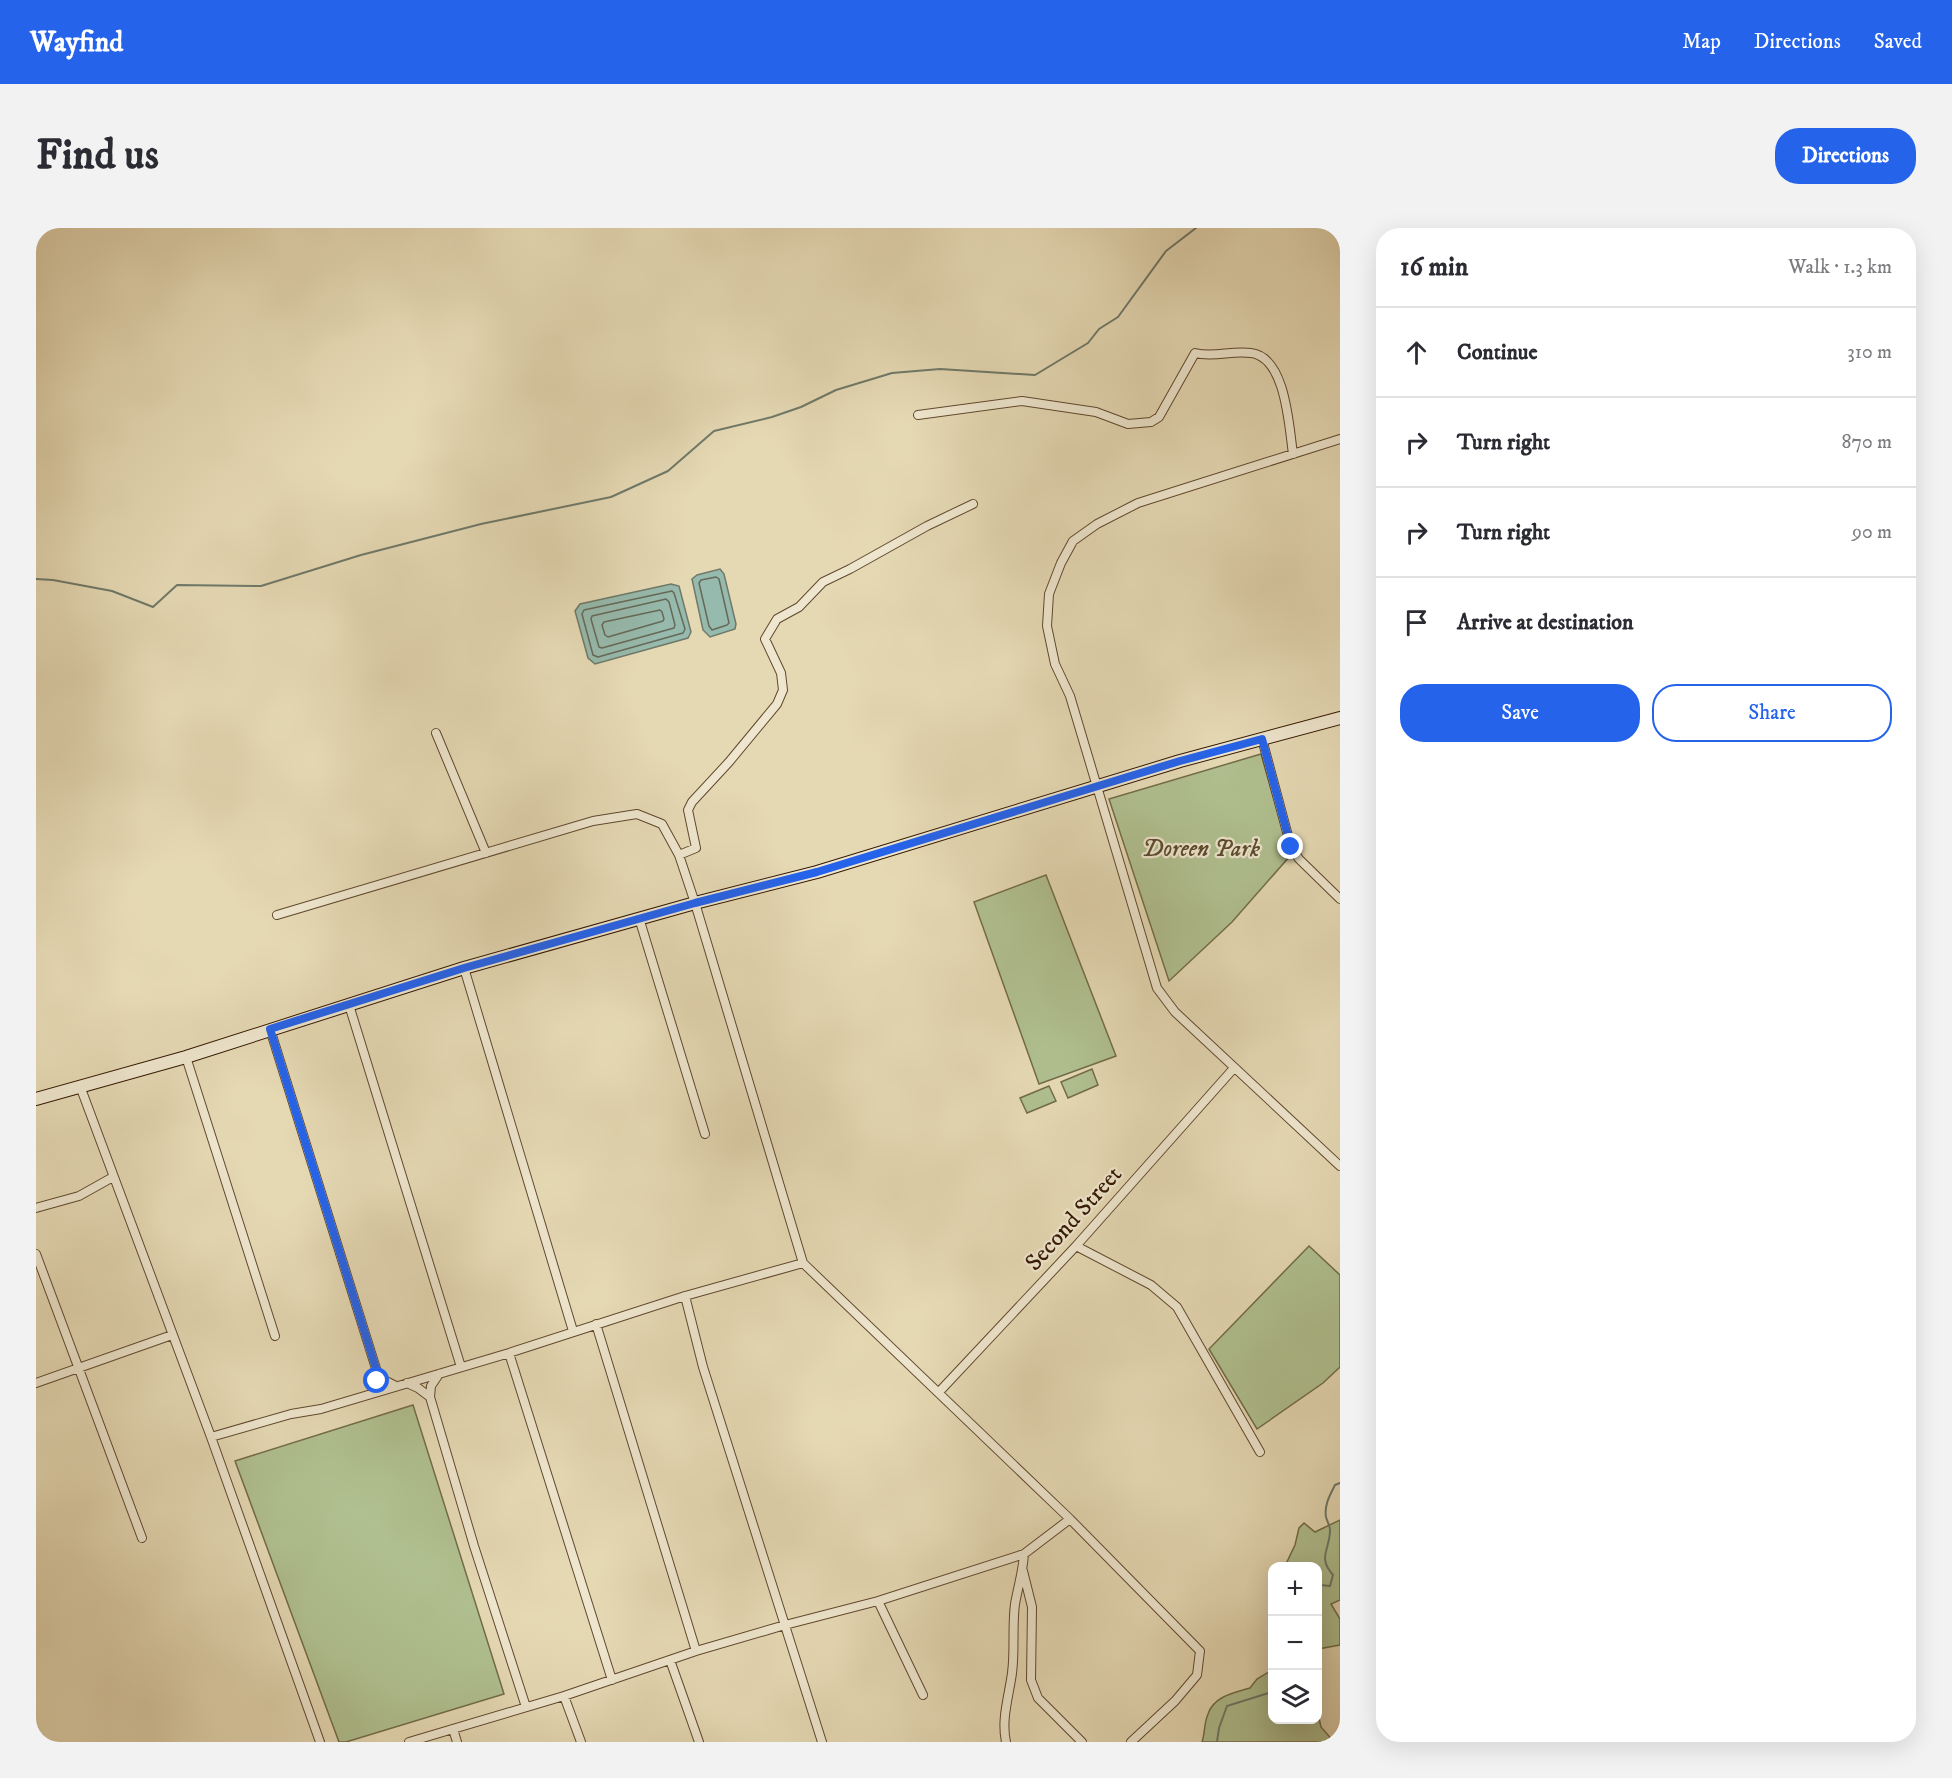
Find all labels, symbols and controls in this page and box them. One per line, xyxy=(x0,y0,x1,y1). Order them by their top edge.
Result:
text: Wayfind xyxy=(30,25,123,60)
text: Map xyxy=(1682,29,1721,55)
text: Directions xyxy=(1754,29,1841,55)
text: Saved xyxy=(1874,29,1922,55)
button: Directions xyxy=(1775,128,1916,184)
text: Find us xyxy=(36,130,159,182)
text: 16 min xyxy=(1400,251,1468,284)
text: Walk · 1.3 km xyxy=(1788,255,1892,280)
icon: ahead xyxy=(1400,336,1433,369)
text: Continue xyxy=(1457,339,1538,366)
text: 310 m xyxy=(1847,340,1892,365)
icon: right xyxy=(1400,426,1433,459)
text: Turn right xyxy=(1457,429,1550,456)
text: 870 m xyxy=(1841,430,1892,455)
icon: right xyxy=(1400,516,1433,549)
text: Turn right xyxy=(1457,519,1550,546)
text: 90 m xyxy=(1852,520,1892,545)
icon: arrive xyxy=(1400,606,1433,639)
text: Arrive at destination xyxy=(1457,609,1634,636)
button: Save xyxy=(1400,684,1640,742)
button: Share xyxy=(1652,684,1892,742)
route end xyxy=(1277,833,1303,859)
park label: Doreen Park xyxy=(1142,834,1260,864)
street label: Second Street xyxy=(1019,1160,1129,1277)
route start xyxy=(363,1367,389,1393)
map controls xyxy=(1268,1562,1322,1724)
button: + xyxy=(1268,1562,1322,1616)
button: − xyxy=(1268,1616,1322,1670)
button: layers xyxy=(1268,1670,1322,1724)

